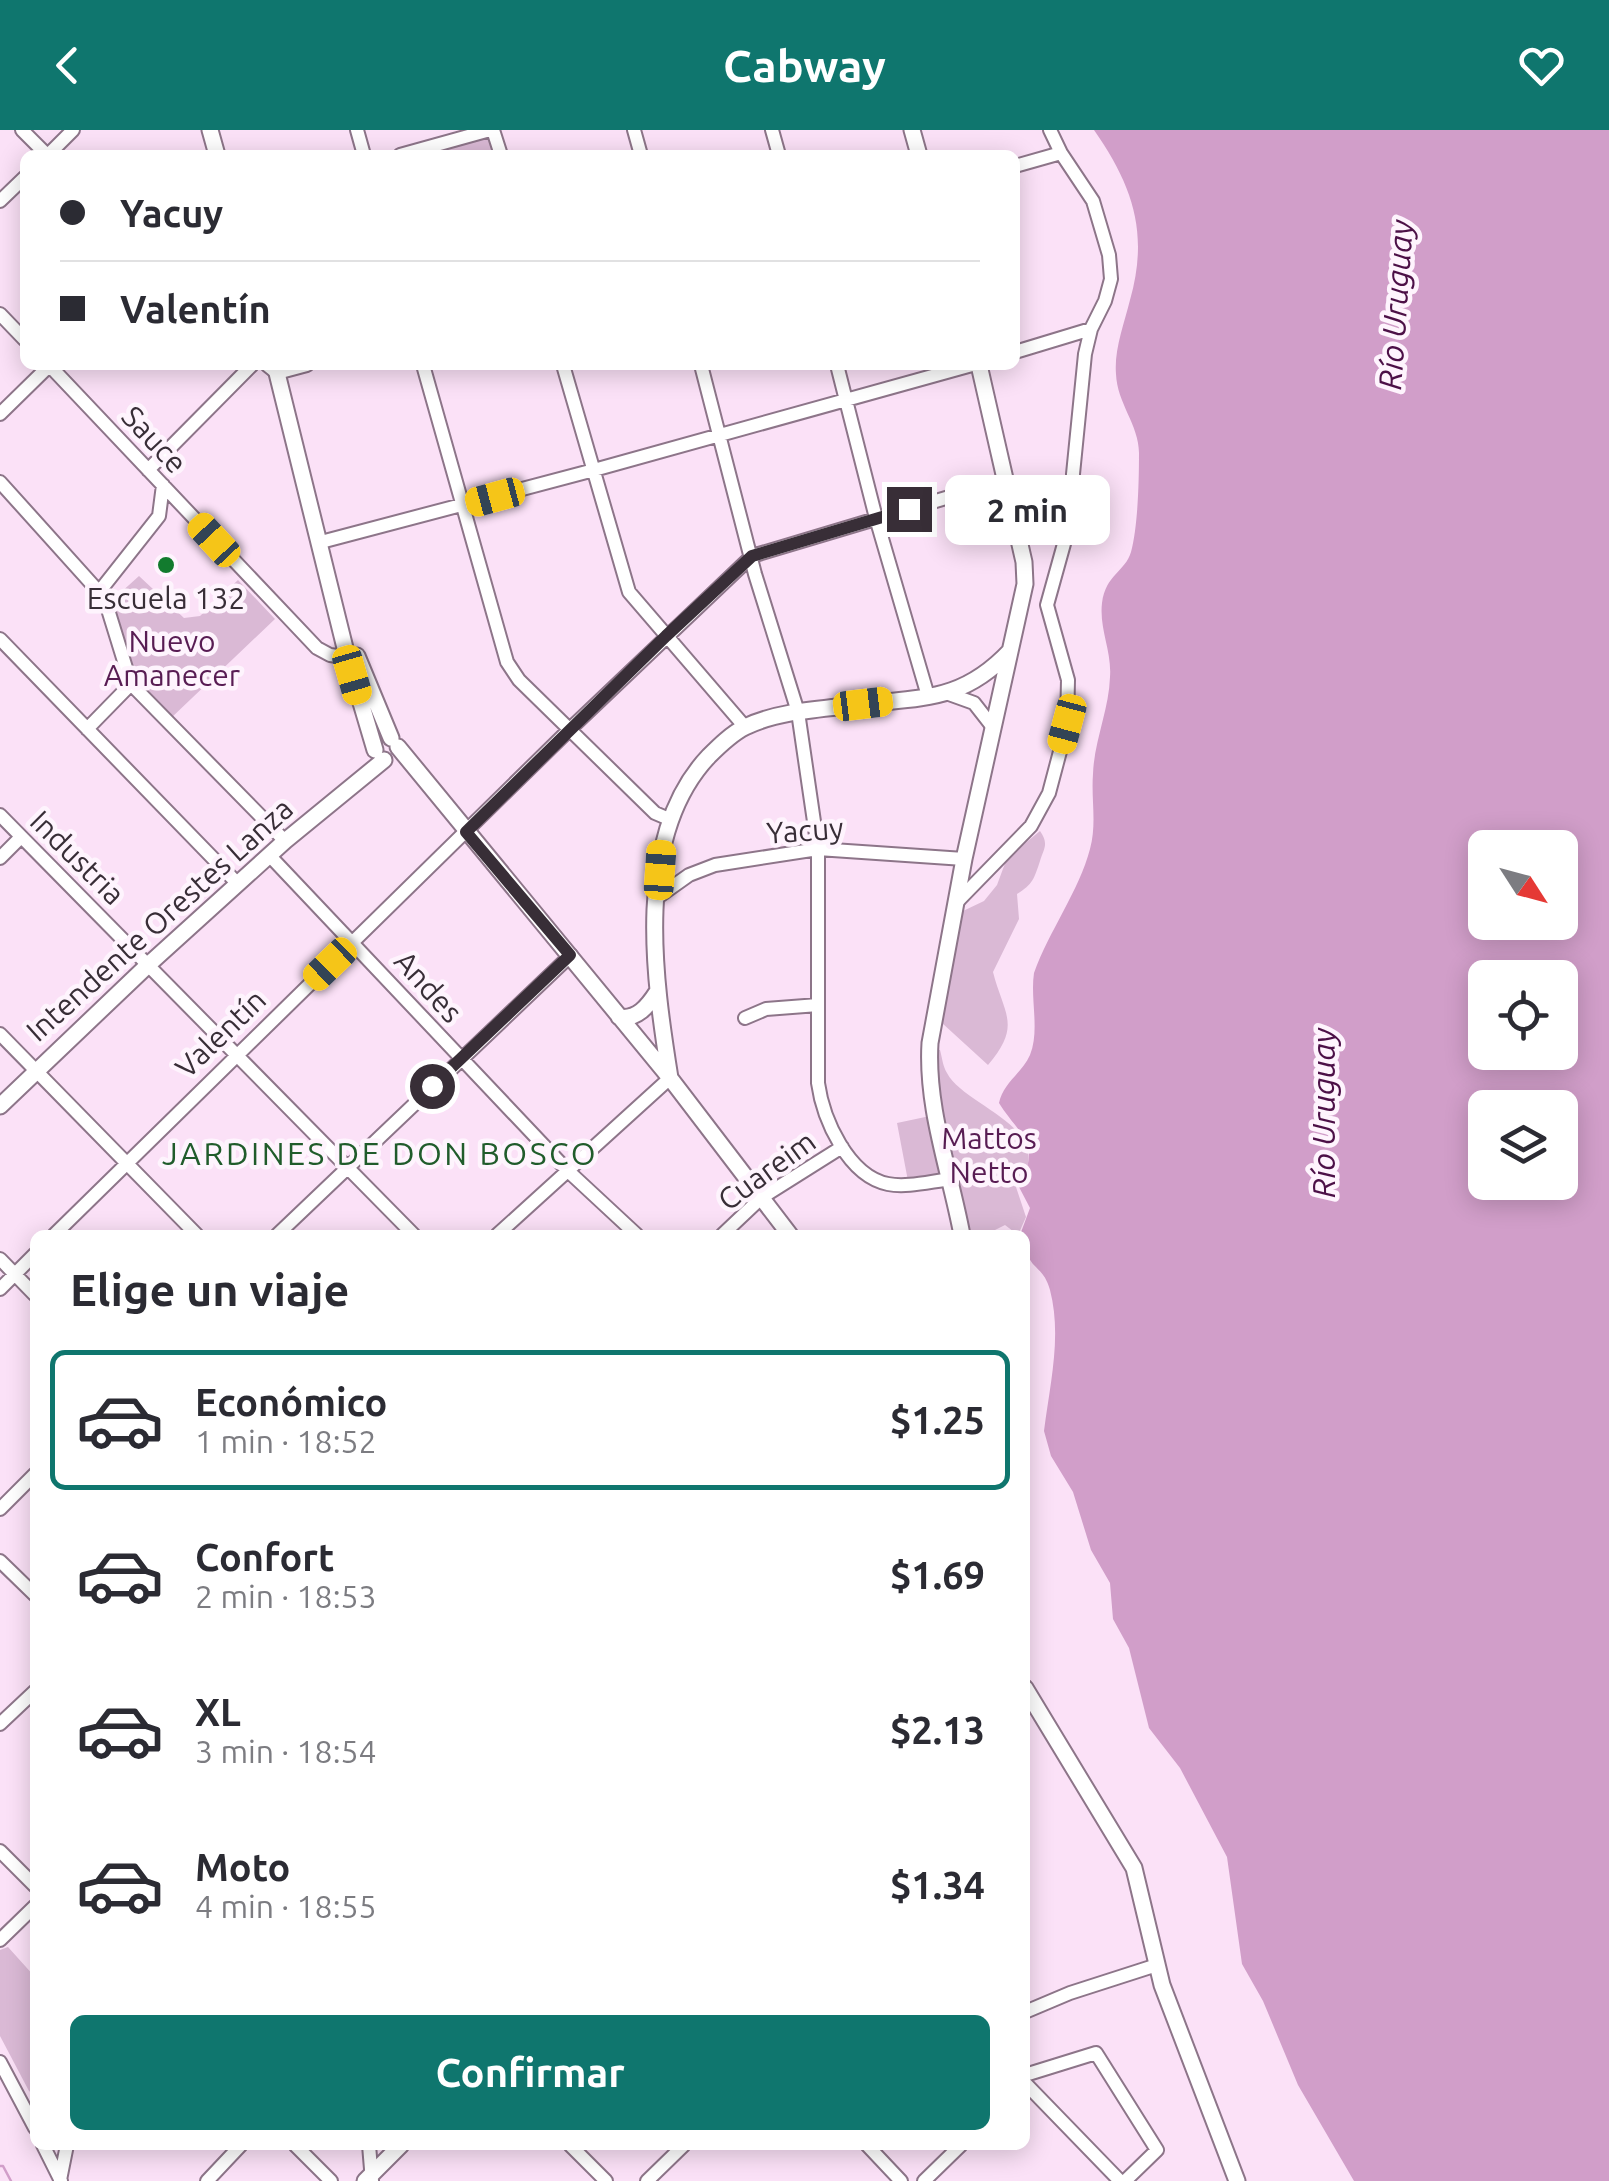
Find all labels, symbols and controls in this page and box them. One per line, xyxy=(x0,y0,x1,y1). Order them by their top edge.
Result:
icon: back xyxy=(40,38,95,93)
icon: heart xyxy=(1514,38,1569,93)
text: Cabway xyxy=(723,40,886,91)
text: Yacuy xyxy=(120,192,223,234)
water label: Río Uruguay xyxy=(1371,218,1419,391)
text: Valentín xyxy=(120,288,271,330)
street label: Sauce xyxy=(115,399,194,480)
callout: 2 min xyxy=(944,474,1109,544)
car xyxy=(462,475,528,519)
route end xyxy=(887,487,932,532)
text: 2 min xyxy=(987,492,1068,528)
car xyxy=(183,508,245,572)
marker: Escuela 132 xyxy=(155,554,177,576)
place label: Escuela 132 xyxy=(87,581,245,615)
park label: Nuevo Amanecer xyxy=(104,624,241,692)
car xyxy=(329,642,375,708)
car xyxy=(831,685,895,723)
car xyxy=(1045,691,1089,757)
street label: Intendente Orestes Lanza xyxy=(19,791,299,1048)
street label: Industria xyxy=(24,803,132,911)
street label: Yacuy xyxy=(765,810,845,850)
north arrow xyxy=(1468,830,1578,940)
map controls xyxy=(1468,830,1578,1200)
car xyxy=(643,839,677,901)
car xyxy=(298,932,362,996)
street label: Andes xyxy=(388,944,469,1029)
button: locate xyxy=(1468,960,1578,1070)
street label: Valentín xyxy=(168,982,272,1084)
water label: Río Uruguay xyxy=(1305,1027,1341,1198)
route start xyxy=(410,1064,455,1109)
button: layers xyxy=(1468,1090,1578,1200)
park label: Mattos Netto xyxy=(941,1121,1037,1189)
street label: Cuareim xyxy=(711,1124,822,1217)
district label: JARDINES DE DON BOSCO xyxy=(162,1135,598,1171)
text: Elige un viaje xyxy=(70,1264,350,1315)
icon: car xyxy=(75,1375,165,1465)
text: Económico xyxy=(195,1381,387,1423)
text: $1.25 xyxy=(890,1399,985,1441)
text: 1 min · 18:52 xyxy=(195,1423,377,1459)
icon: car xyxy=(75,1530,165,1620)
text: Confort xyxy=(195,1536,334,1578)
text: $1.69 xyxy=(890,1554,985,1596)
text: 2 min · 18:53 xyxy=(195,1578,377,1614)
icon: car xyxy=(75,1685,165,1775)
text: XL xyxy=(195,1691,241,1733)
text: $2.13 xyxy=(890,1709,985,1751)
text: 3 min · 18:54 xyxy=(195,1733,377,1769)
icon: car xyxy=(75,1840,165,1930)
text: Moto xyxy=(195,1846,290,1888)
text: $1.34 xyxy=(890,1864,985,1906)
text: 4 min · 18:55 xyxy=(195,1888,377,1924)
button: Confirmar xyxy=(70,2015,990,2130)

